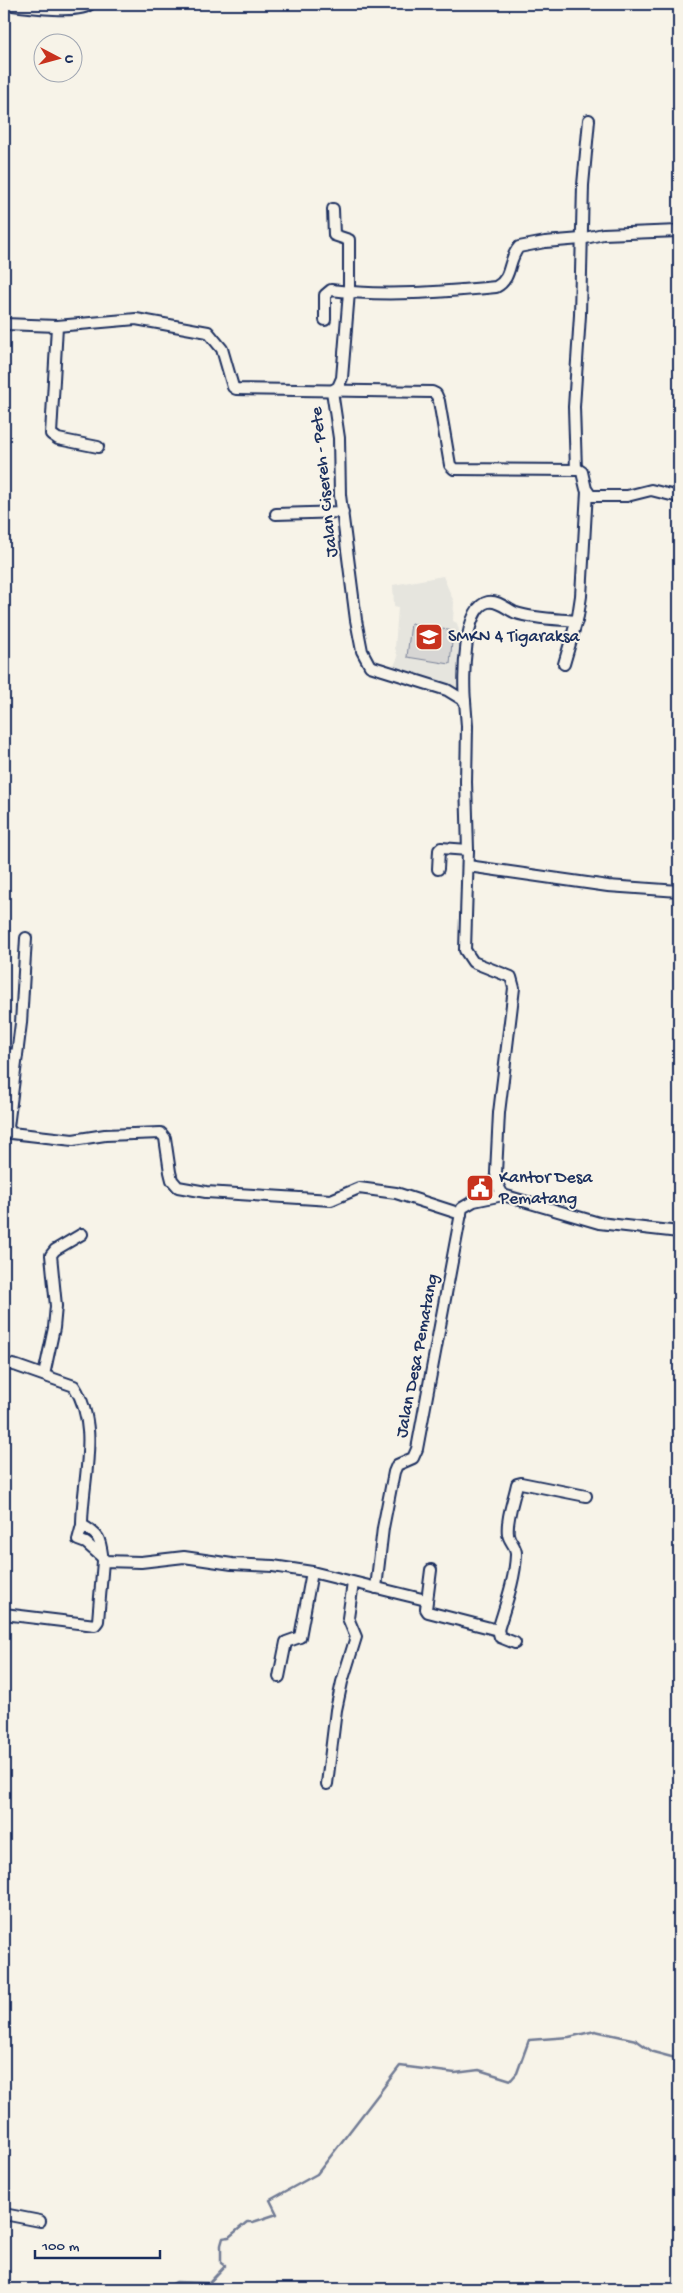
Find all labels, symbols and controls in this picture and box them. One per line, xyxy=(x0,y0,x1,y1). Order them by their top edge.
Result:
north arrow xyxy=(32,32,82,82)
text: U xyxy=(60,54,77,64)
street label: Jalan Cisereh - Pete xyxy=(307,405,343,558)
school or university icon: SMKN 4 Tigaraksa xyxy=(414,622,444,652)
place label: SMKN 4 Tigaraksa xyxy=(448,627,581,648)
place label: Kantor Desa Pematang xyxy=(498,1168,593,1210)
public building icon: Kantor Desa Pematang xyxy=(465,1173,495,1203)
street label: Jalan Desa Pematang xyxy=(392,1272,444,1440)
scale bar xyxy=(35,2228,160,2260)
text: 100 m xyxy=(41,2238,80,2256)

